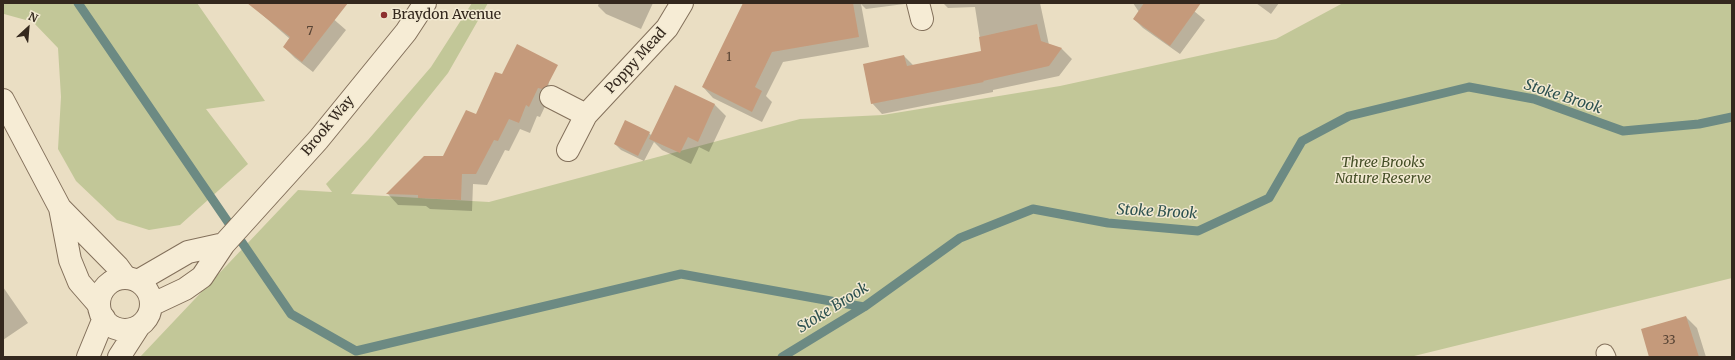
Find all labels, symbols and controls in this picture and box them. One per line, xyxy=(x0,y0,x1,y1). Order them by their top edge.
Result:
place label: Braydon Avenue xyxy=(392,7,501,23)
north arrow xyxy=(8,8,48,48)
text: N xyxy=(26,9,40,25)
marker: Braydon Avenue xyxy=(379,10,389,20)
house number: 7 xyxy=(307,25,313,39)
street label: Poppy Mead xyxy=(602,25,670,97)
house number: 1 xyxy=(726,51,732,65)
water label: Stoke Brook xyxy=(1522,76,1604,118)
street label: Brook Way xyxy=(298,93,358,159)
park label: Three Brooks Nature Reserve xyxy=(1335,155,1431,188)
water label: Stoke Brook xyxy=(1116,201,1198,223)
water label: Stoke Brook xyxy=(794,279,872,337)
house number: 33 xyxy=(1662,334,1676,348)

